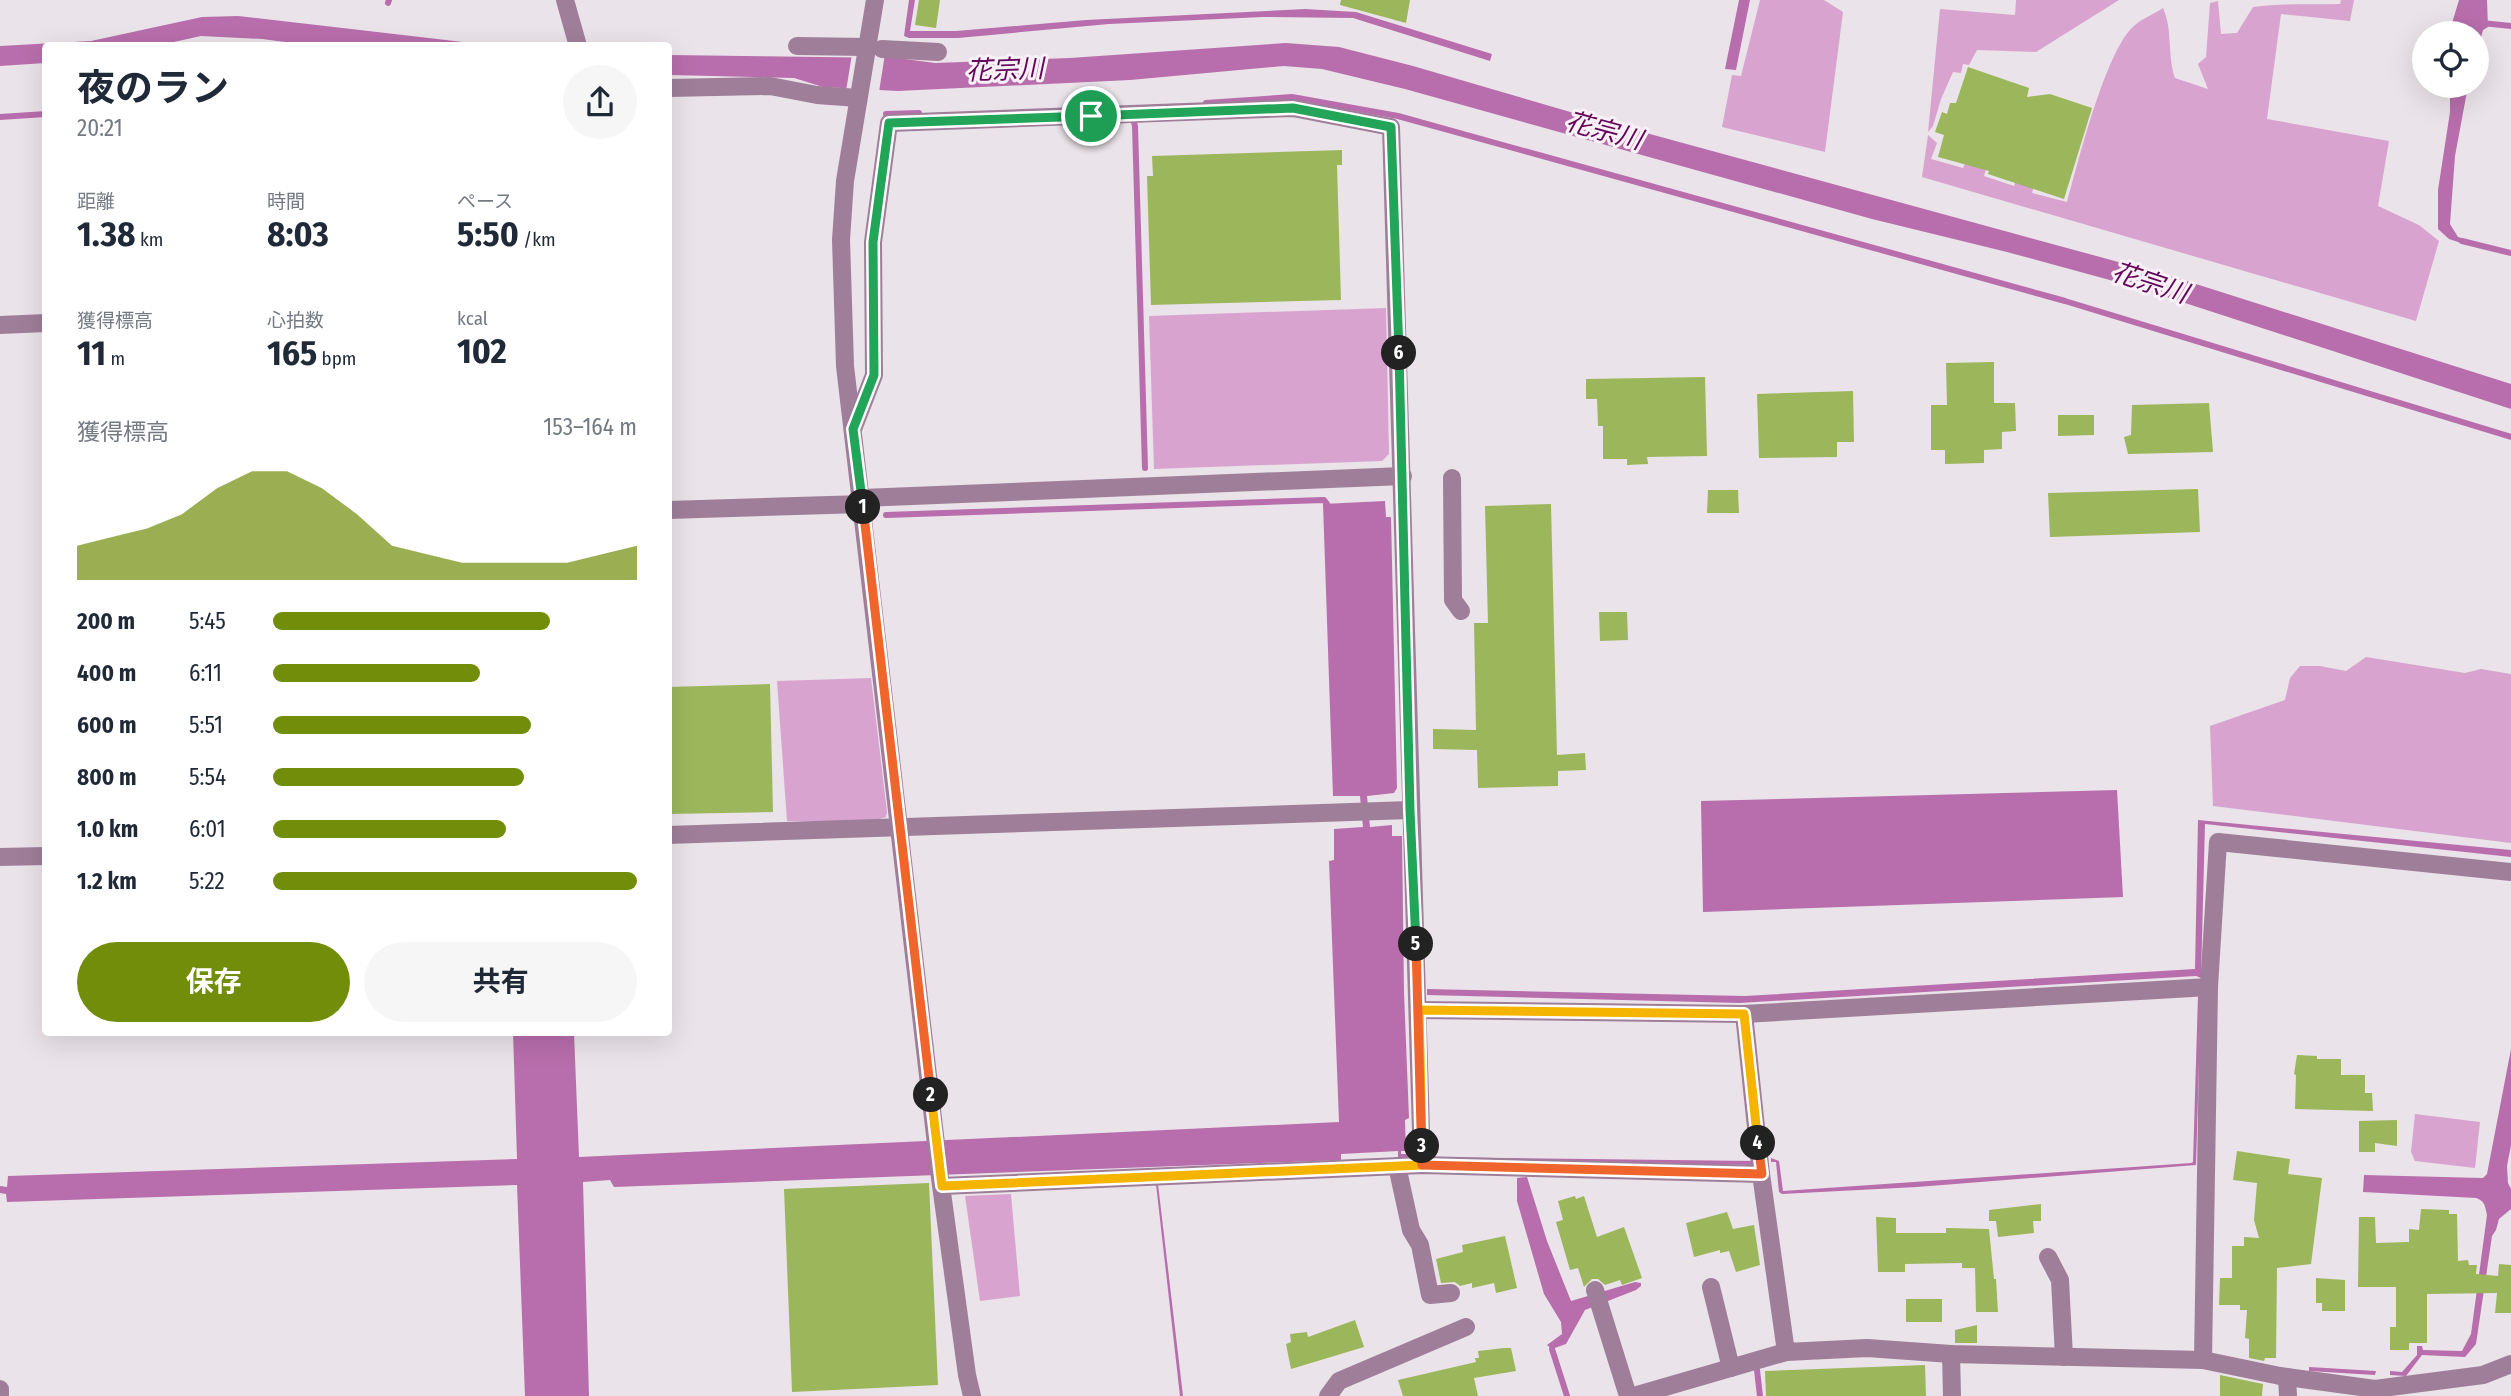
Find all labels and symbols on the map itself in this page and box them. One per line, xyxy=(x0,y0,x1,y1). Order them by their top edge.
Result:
water label: 花宗川 xyxy=(965,53,1048,87)
pin xyxy=(1061,86,1121,146)
water label: 花宗川 xyxy=(1562,106,1649,157)
water label: 花宗川 xyxy=(2108,256,2195,311)
pin: 6 xyxy=(1382,336,1416,370)
pin: 1 xyxy=(846,490,880,524)
pin: 5 xyxy=(1398,926,1434,962)
pin: 2 xyxy=(914,1078,948,1112)
pin: 4 xyxy=(1740,1126,1776,1160)
pin: 3 xyxy=(1404,1128,1440,1164)

